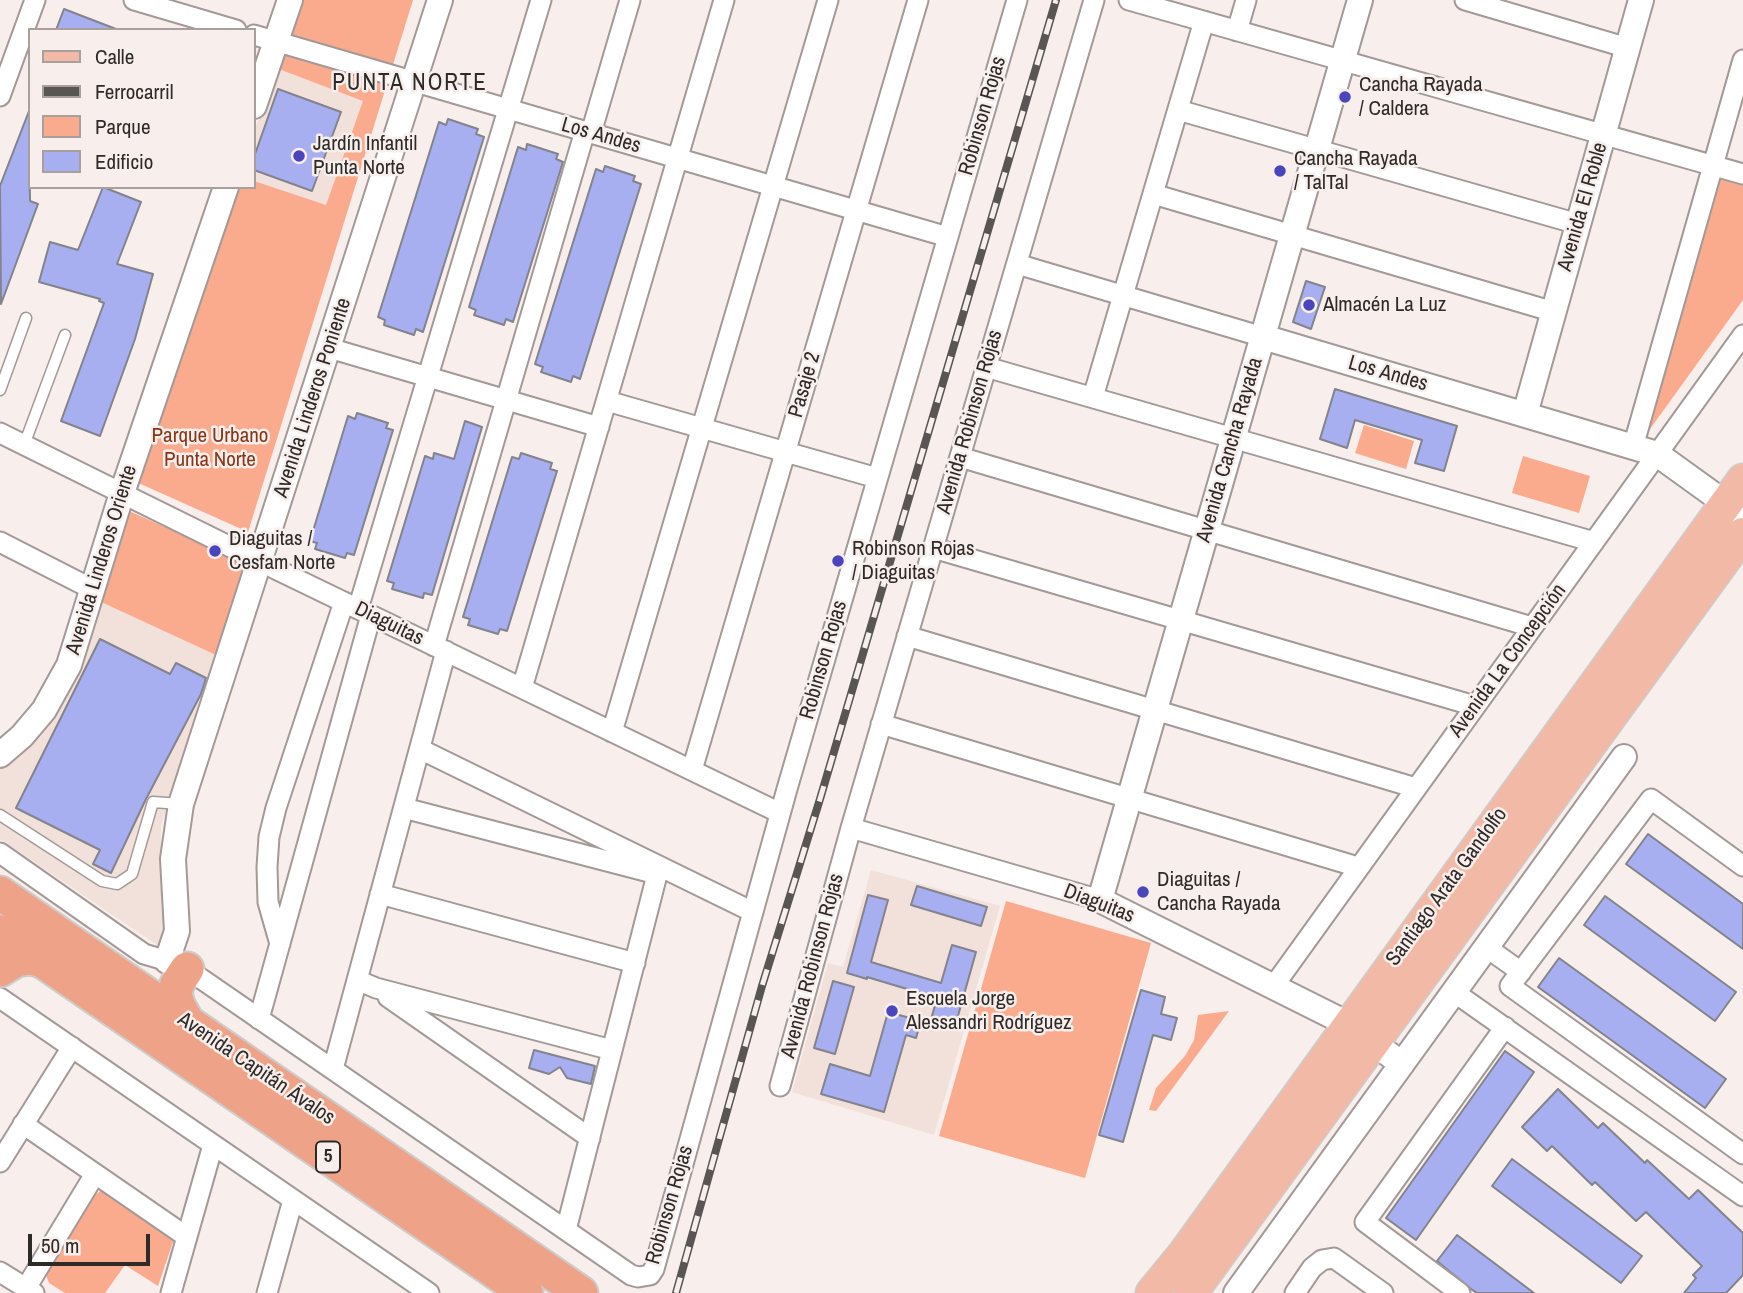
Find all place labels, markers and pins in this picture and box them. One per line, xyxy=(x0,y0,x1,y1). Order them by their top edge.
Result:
place label: Cancha Rayada / Caldera xyxy=(1359,72,1482,122)
marker: Cancha Rayada / Caldera xyxy=(1337,89,1353,105)
place label: Jardín Infantil Punta Norte xyxy=(313,131,417,181)
place label: Cancha Rayada / TalTal xyxy=(1294,146,1417,196)
marker: Jardín Infantil Punta Norte xyxy=(291,148,307,164)
marker: Cancha Rayada / TalTal xyxy=(1272,163,1288,179)
place label: Almacén La Luz xyxy=(1323,292,1446,318)
marker: Almacén La Luz xyxy=(1301,297,1317,313)
place label: Diaguitas / Cesfam Norte xyxy=(229,526,335,576)
place label: Robinson Rojas / Diaguitas xyxy=(852,536,975,586)
marker: Diaguitas / Cesfam Norte xyxy=(207,543,223,559)
marker: Robinson Rojas / Diaguitas xyxy=(830,553,846,569)
place label: Diaguitas / Cancha Rayada xyxy=(1157,867,1280,917)
marker: Diaguitas / Cancha Rayada xyxy=(1135,884,1151,900)
place label: Escuela Jorge Alessandri Rodríguez xyxy=(906,986,1072,1036)
marker: Escuela Jorge Alessandri Rodríguez xyxy=(884,1003,900,1019)

